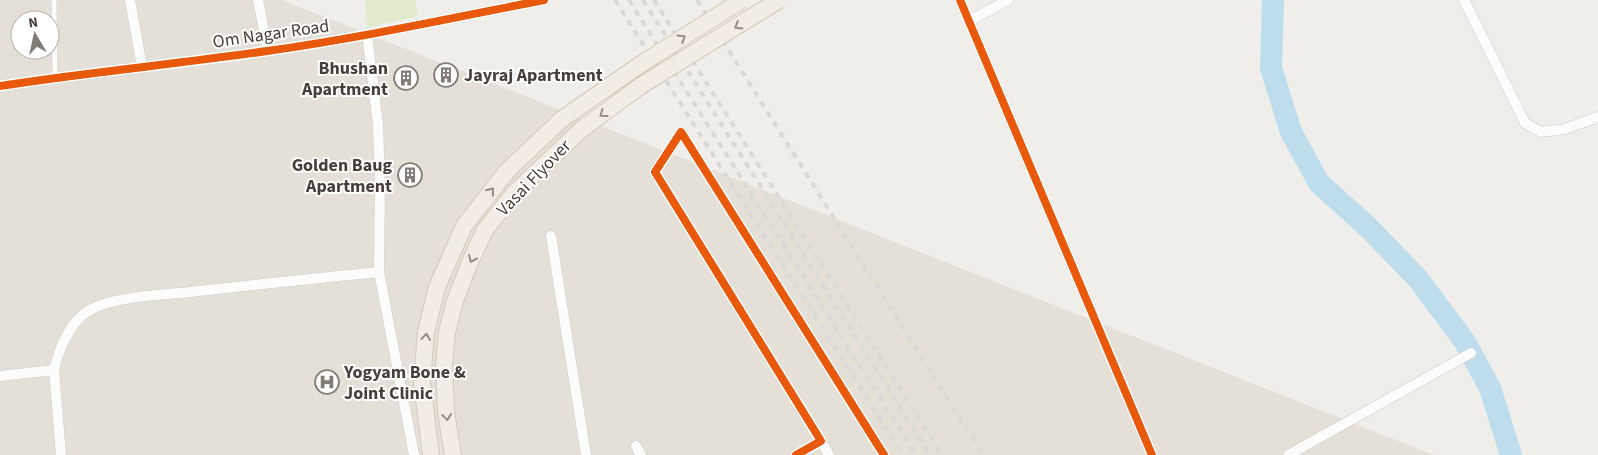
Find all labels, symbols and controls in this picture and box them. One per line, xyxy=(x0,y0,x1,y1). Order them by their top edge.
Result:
north arrow xyxy=(10,10,60,60)
text: N xyxy=(27,13,39,34)
street label: Om Nagar Road xyxy=(211,13,331,55)
one-way arrow xyxy=(734,19,743,29)
one-way arrow xyxy=(677,35,686,44)
place label: Bhushan Apartment xyxy=(301,56,388,102)
building icon: Jayraj Apartment xyxy=(433,62,459,88)
place label: Jayraj Apartment xyxy=(464,63,603,88)
building icon: Bhushan Apartment xyxy=(393,65,419,91)
one-way arrow xyxy=(599,108,608,117)
street label: Vasai Flyover xyxy=(491,134,577,222)
place label: Golden Baug Apartment xyxy=(292,153,392,199)
building icon: Golden Baug Apartment xyxy=(397,162,423,188)
one-way arrow xyxy=(485,187,494,197)
one-way arrow xyxy=(467,254,478,263)
one-way arrow xyxy=(420,333,431,341)
place label: Yogyam Bone & Joint Clinic xyxy=(343,360,466,406)
hospital icon: Yogyam Bone & Joint Clinic xyxy=(314,369,340,395)
one-way arrow xyxy=(441,413,452,421)

